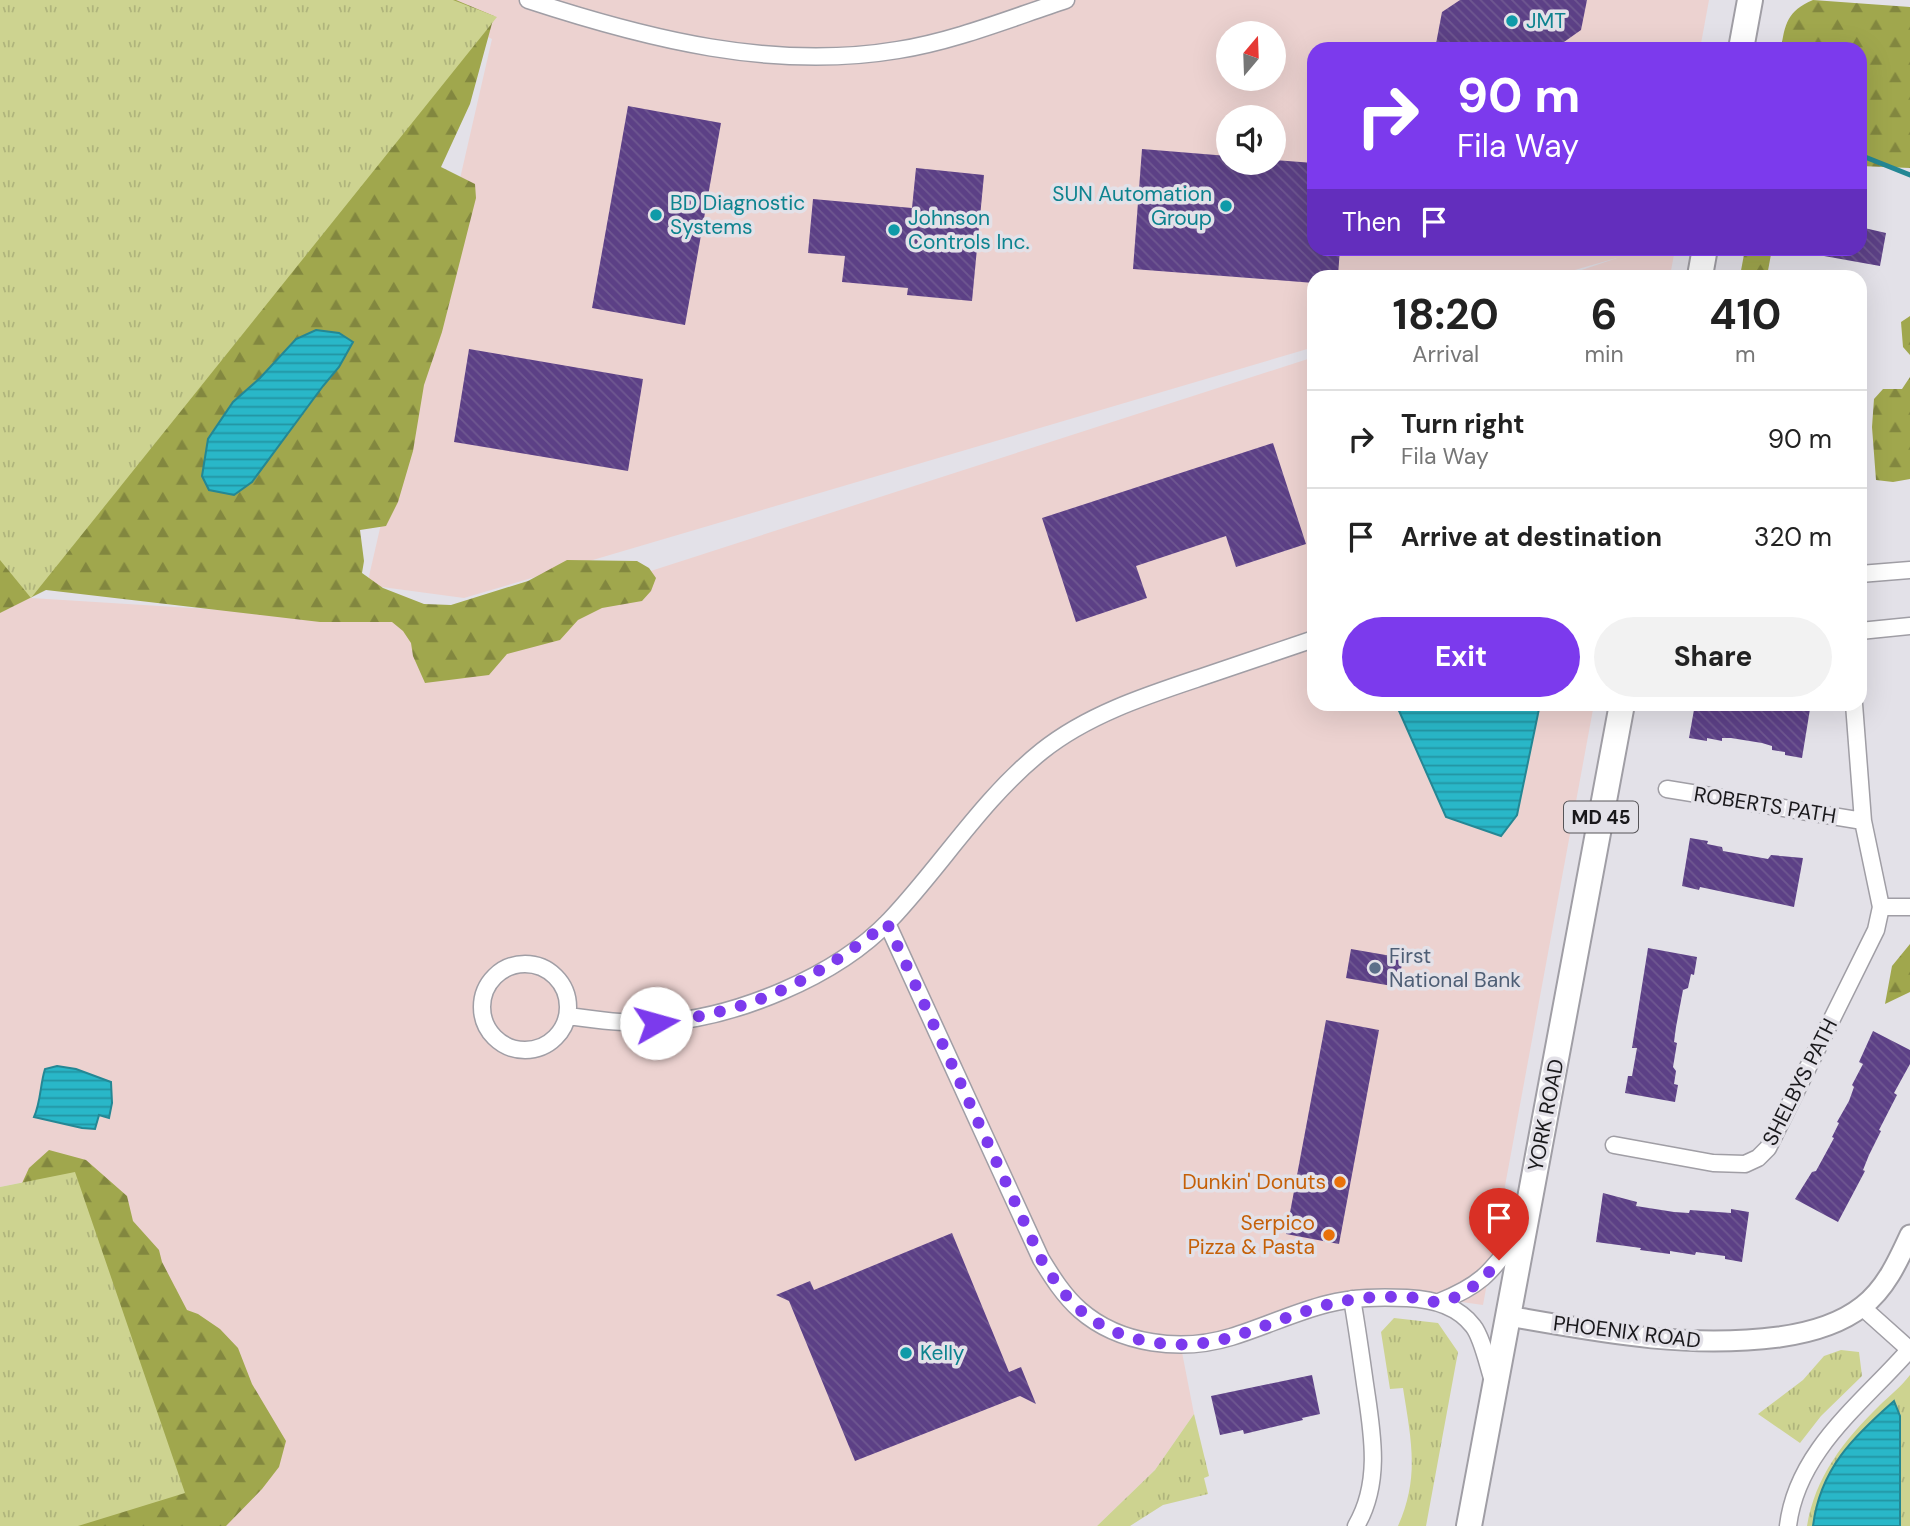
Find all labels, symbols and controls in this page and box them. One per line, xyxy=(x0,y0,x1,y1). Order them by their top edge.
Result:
place label: JMT xyxy=(1526,7,1566,35)
marker: JMT xyxy=(1504,13,1520,29)
north arrow xyxy=(1216,21,1286,91)
map controls xyxy=(1216,21,1286,175)
text: 90 m xyxy=(1457,63,1580,127)
icon: right xyxy=(1342,70,1433,161)
button: sound xyxy=(1216,105,1286,175)
text: Fila Way xyxy=(1457,125,1579,167)
place label: SUN Automation Group xyxy=(1052,180,1212,232)
place label: BD Diagnostic Systems xyxy=(670,189,805,241)
marker: SUN Automation Group xyxy=(1218,198,1234,214)
icon: arrive xyxy=(1415,203,1453,241)
place label: Johnson Controls Inc. xyxy=(908,204,1030,256)
text: Then xyxy=(1342,205,1401,239)
marker: BD Diagnostic Systems xyxy=(648,207,664,223)
marker: Johnson Controls Inc. xyxy=(886,222,902,238)
text: 18:20 xyxy=(1393,287,1499,342)
text: 6 xyxy=(1591,287,1617,342)
text: 410 xyxy=(1709,287,1781,342)
text: Arrival xyxy=(1412,339,1479,369)
text: min xyxy=(1584,339,1624,369)
text: m xyxy=(1735,339,1756,369)
text: Turn right xyxy=(1401,407,1525,441)
icon: right xyxy=(1342,420,1380,458)
text: 90 m xyxy=(1768,422,1832,456)
text: Fila Way xyxy=(1401,441,1489,471)
icon: arrive xyxy=(1342,518,1380,556)
text: Arrive at destination xyxy=(1401,520,1662,554)
text: 320 m xyxy=(1754,520,1832,554)
button: Exit xyxy=(1342,617,1580,697)
button: Share xyxy=(1594,617,1832,697)
street label: ROBERTS PATH xyxy=(1692,780,1838,830)
road number: MD 45 xyxy=(1564,802,1638,832)
place label: First National Bank xyxy=(1389,942,1521,994)
marker: First National Bank xyxy=(1367,960,1383,976)
position arrow xyxy=(619,986,693,1060)
street label: SHELBYS PATH xyxy=(1756,1014,1844,1150)
street label: YORK ROAD xyxy=(1521,1056,1571,1174)
place label: Dunkin' Donuts xyxy=(1182,1168,1326,1196)
marker: Dunkin' Donuts xyxy=(1332,1174,1348,1190)
pin xyxy=(1469,1188,1529,1260)
icon: arrive xyxy=(1480,1199,1518,1237)
place label: Serpico Pizza & Pasta xyxy=(1188,1209,1315,1261)
marker: Serpico Pizza & Pasta xyxy=(1321,1227,1337,1243)
street label: PHOENIX ROAD xyxy=(1552,1309,1702,1355)
place label: Kelly xyxy=(920,1339,965,1367)
marker: Kelly xyxy=(898,1345,914,1361)

